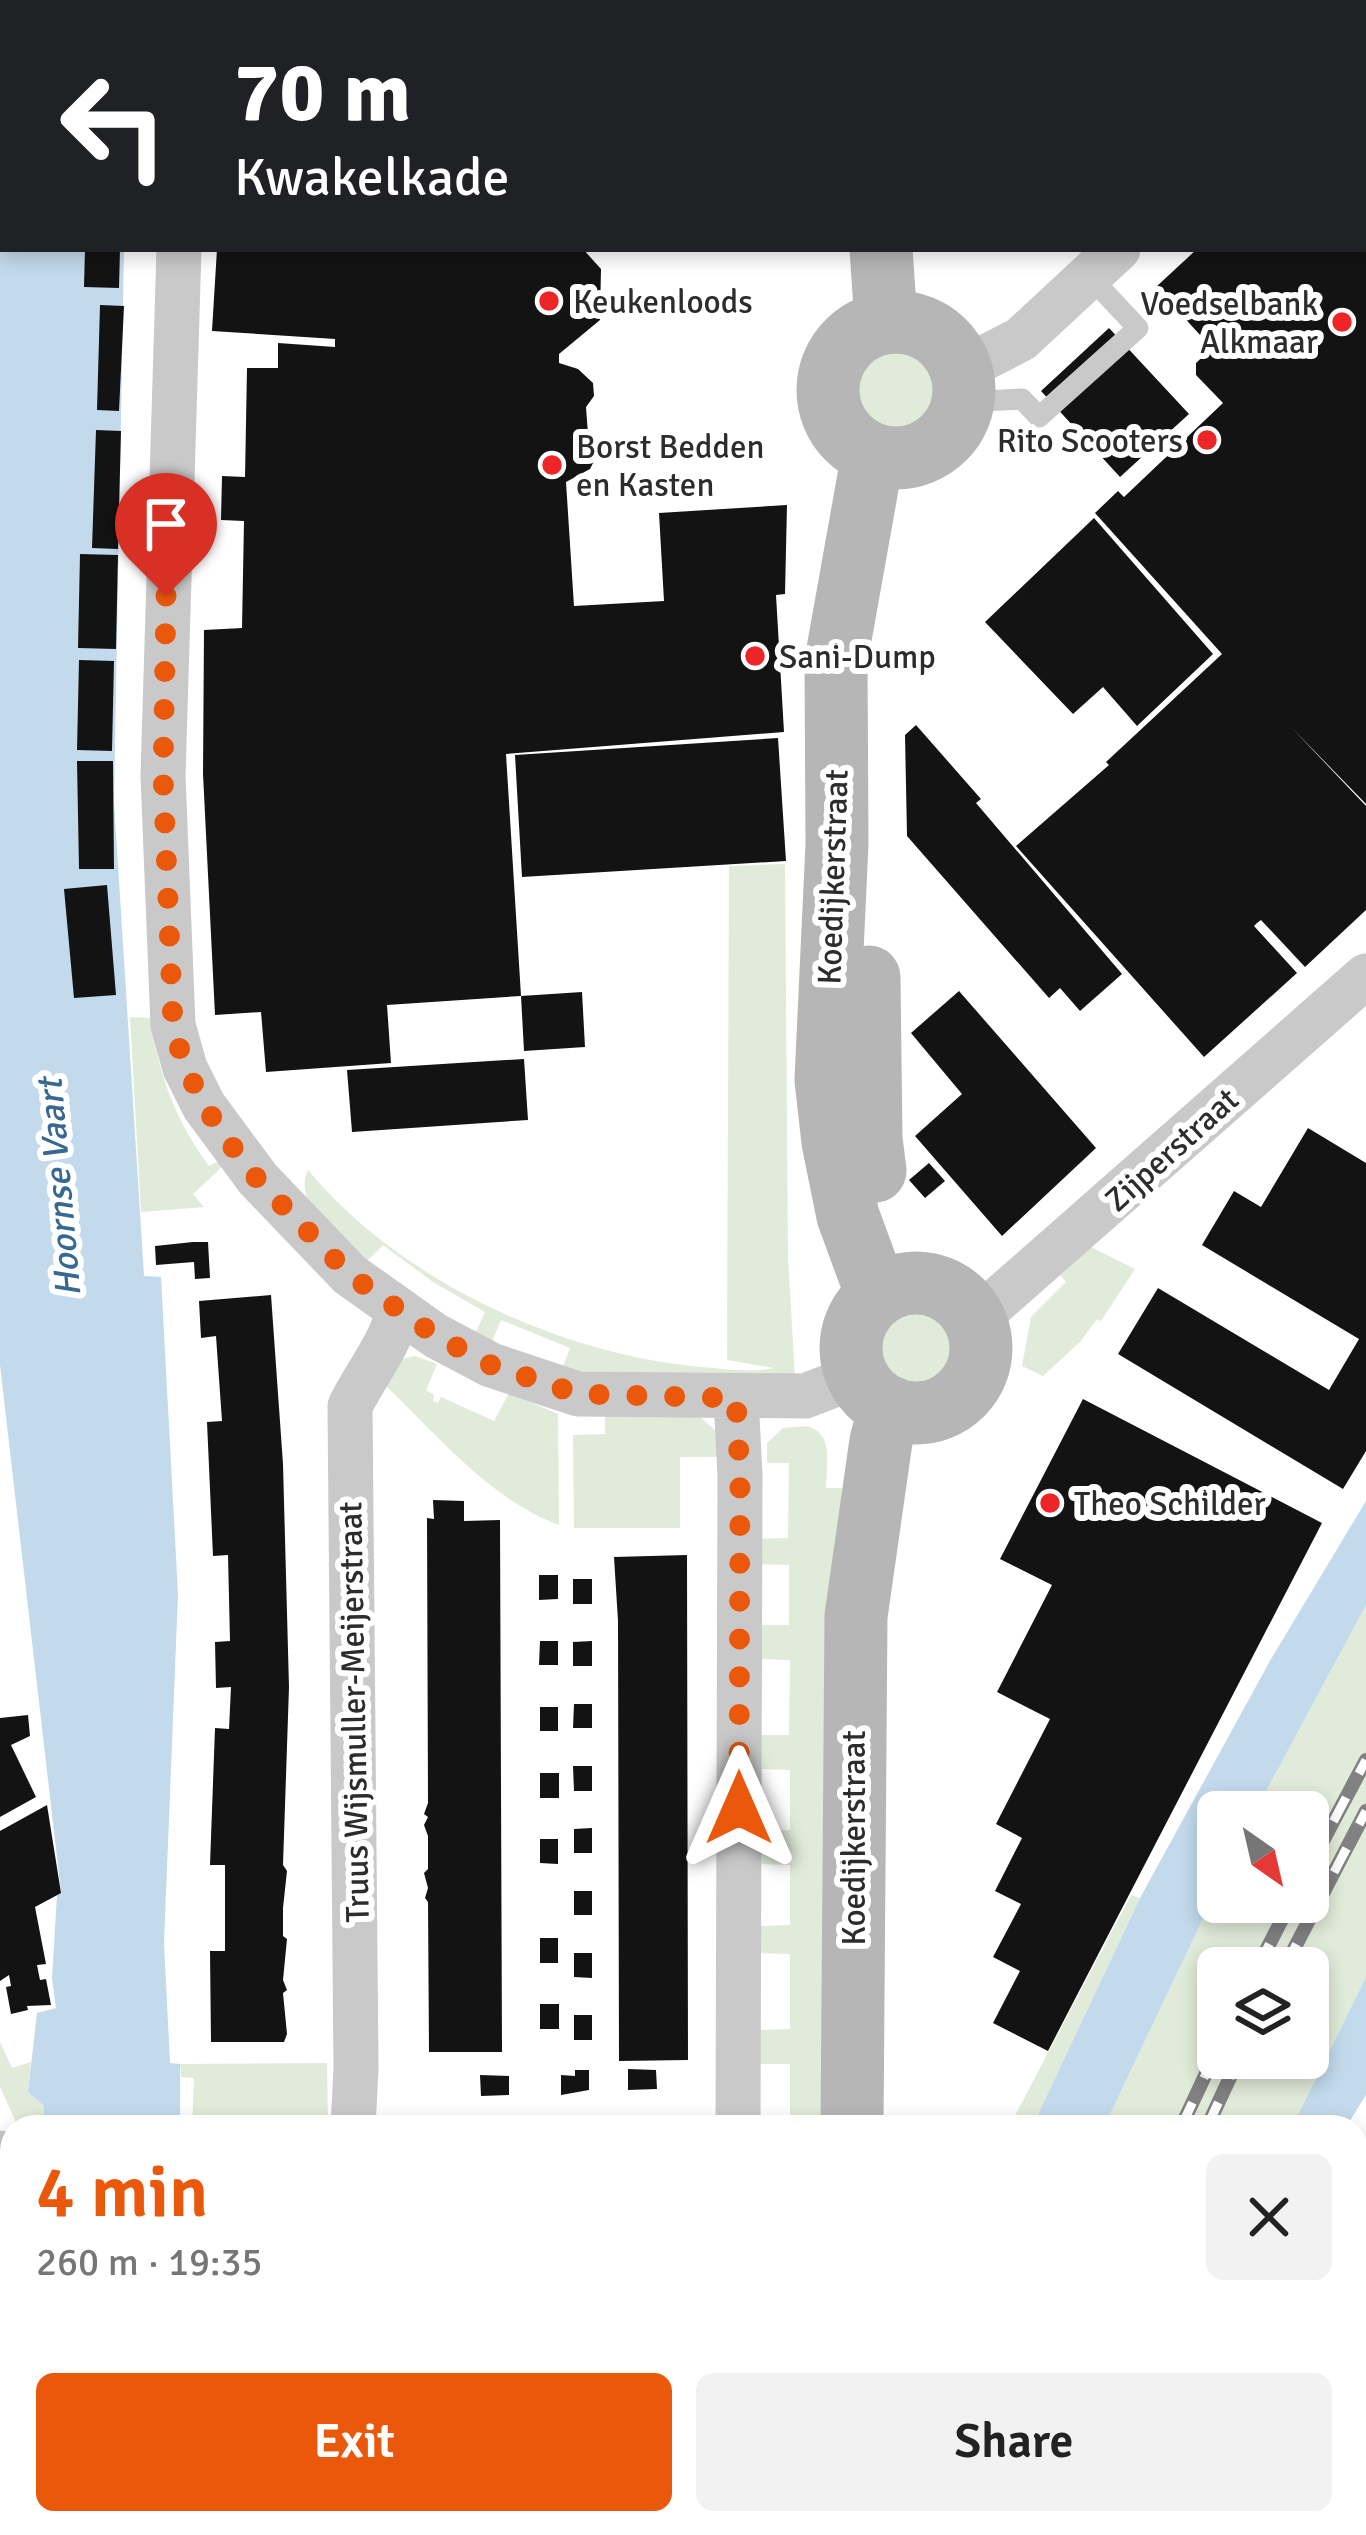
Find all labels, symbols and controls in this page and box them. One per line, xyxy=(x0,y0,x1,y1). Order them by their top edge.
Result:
text: 70 m xyxy=(234,41,411,145)
icon: left xyxy=(36,48,192,204)
text: Kwakelkade xyxy=(234,144,510,211)
place label: Keukenloods xyxy=(573,282,753,323)
place label: Voedselbank Alkmaar xyxy=(1140,284,1318,363)
marker: Keukenloods xyxy=(536,288,562,314)
marker: Voedselbank Alkmaar xyxy=(1329,309,1355,335)
place label: Rito Scooters xyxy=(997,421,1183,462)
place label: Borst Bedden en Kasten xyxy=(576,427,765,506)
marker: Rito Scooters xyxy=(1194,427,1220,453)
marker: Borst Bedden en Kasten xyxy=(539,452,565,478)
pin xyxy=(115,473,217,596)
icon: arrive xyxy=(133,491,199,557)
place label: Sani-Dump xyxy=(779,637,936,678)
marker: Sani-Dump xyxy=(742,643,768,669)
street label: Koedijkerstraat xyxy=(809,769,858,985)
water label: Hoornse Vaart xyxy=(27,1073,91,1299)
street label: Zijperstraat xyxy=(1097,1080,1247,1221)
place label: Theo Schilder xyxy=(1074,1484,1266,1525)
marker: Theo Schilder xyxy=(1037,1490,1063,1516)
street label: Truus Wijsmuller-Meijerstraat xyxy=(330,1501,379,1923)
street label: Koedijkerstraat xyxy=(834,1730,875,1946)
position arrow xyxy=(676,1745,802,1871)
north arrow xyxy=(1197,1791,1329,1923)
map controls xyxy=(1197,1791,1329,2079)
button: layers xyxy=(1197,1947,1329,2079)
text: 4 min xyxy=(36,2148,208,2237)
button: close xyxy=(1206,2154,1332,2280)
text: 260 m · 19:35 xyxy=(36,2238,263,2286)
button: Exit xyxy=(36,2373,672,2511)
button: Share xyxy=(696,2373,1332,2511)

